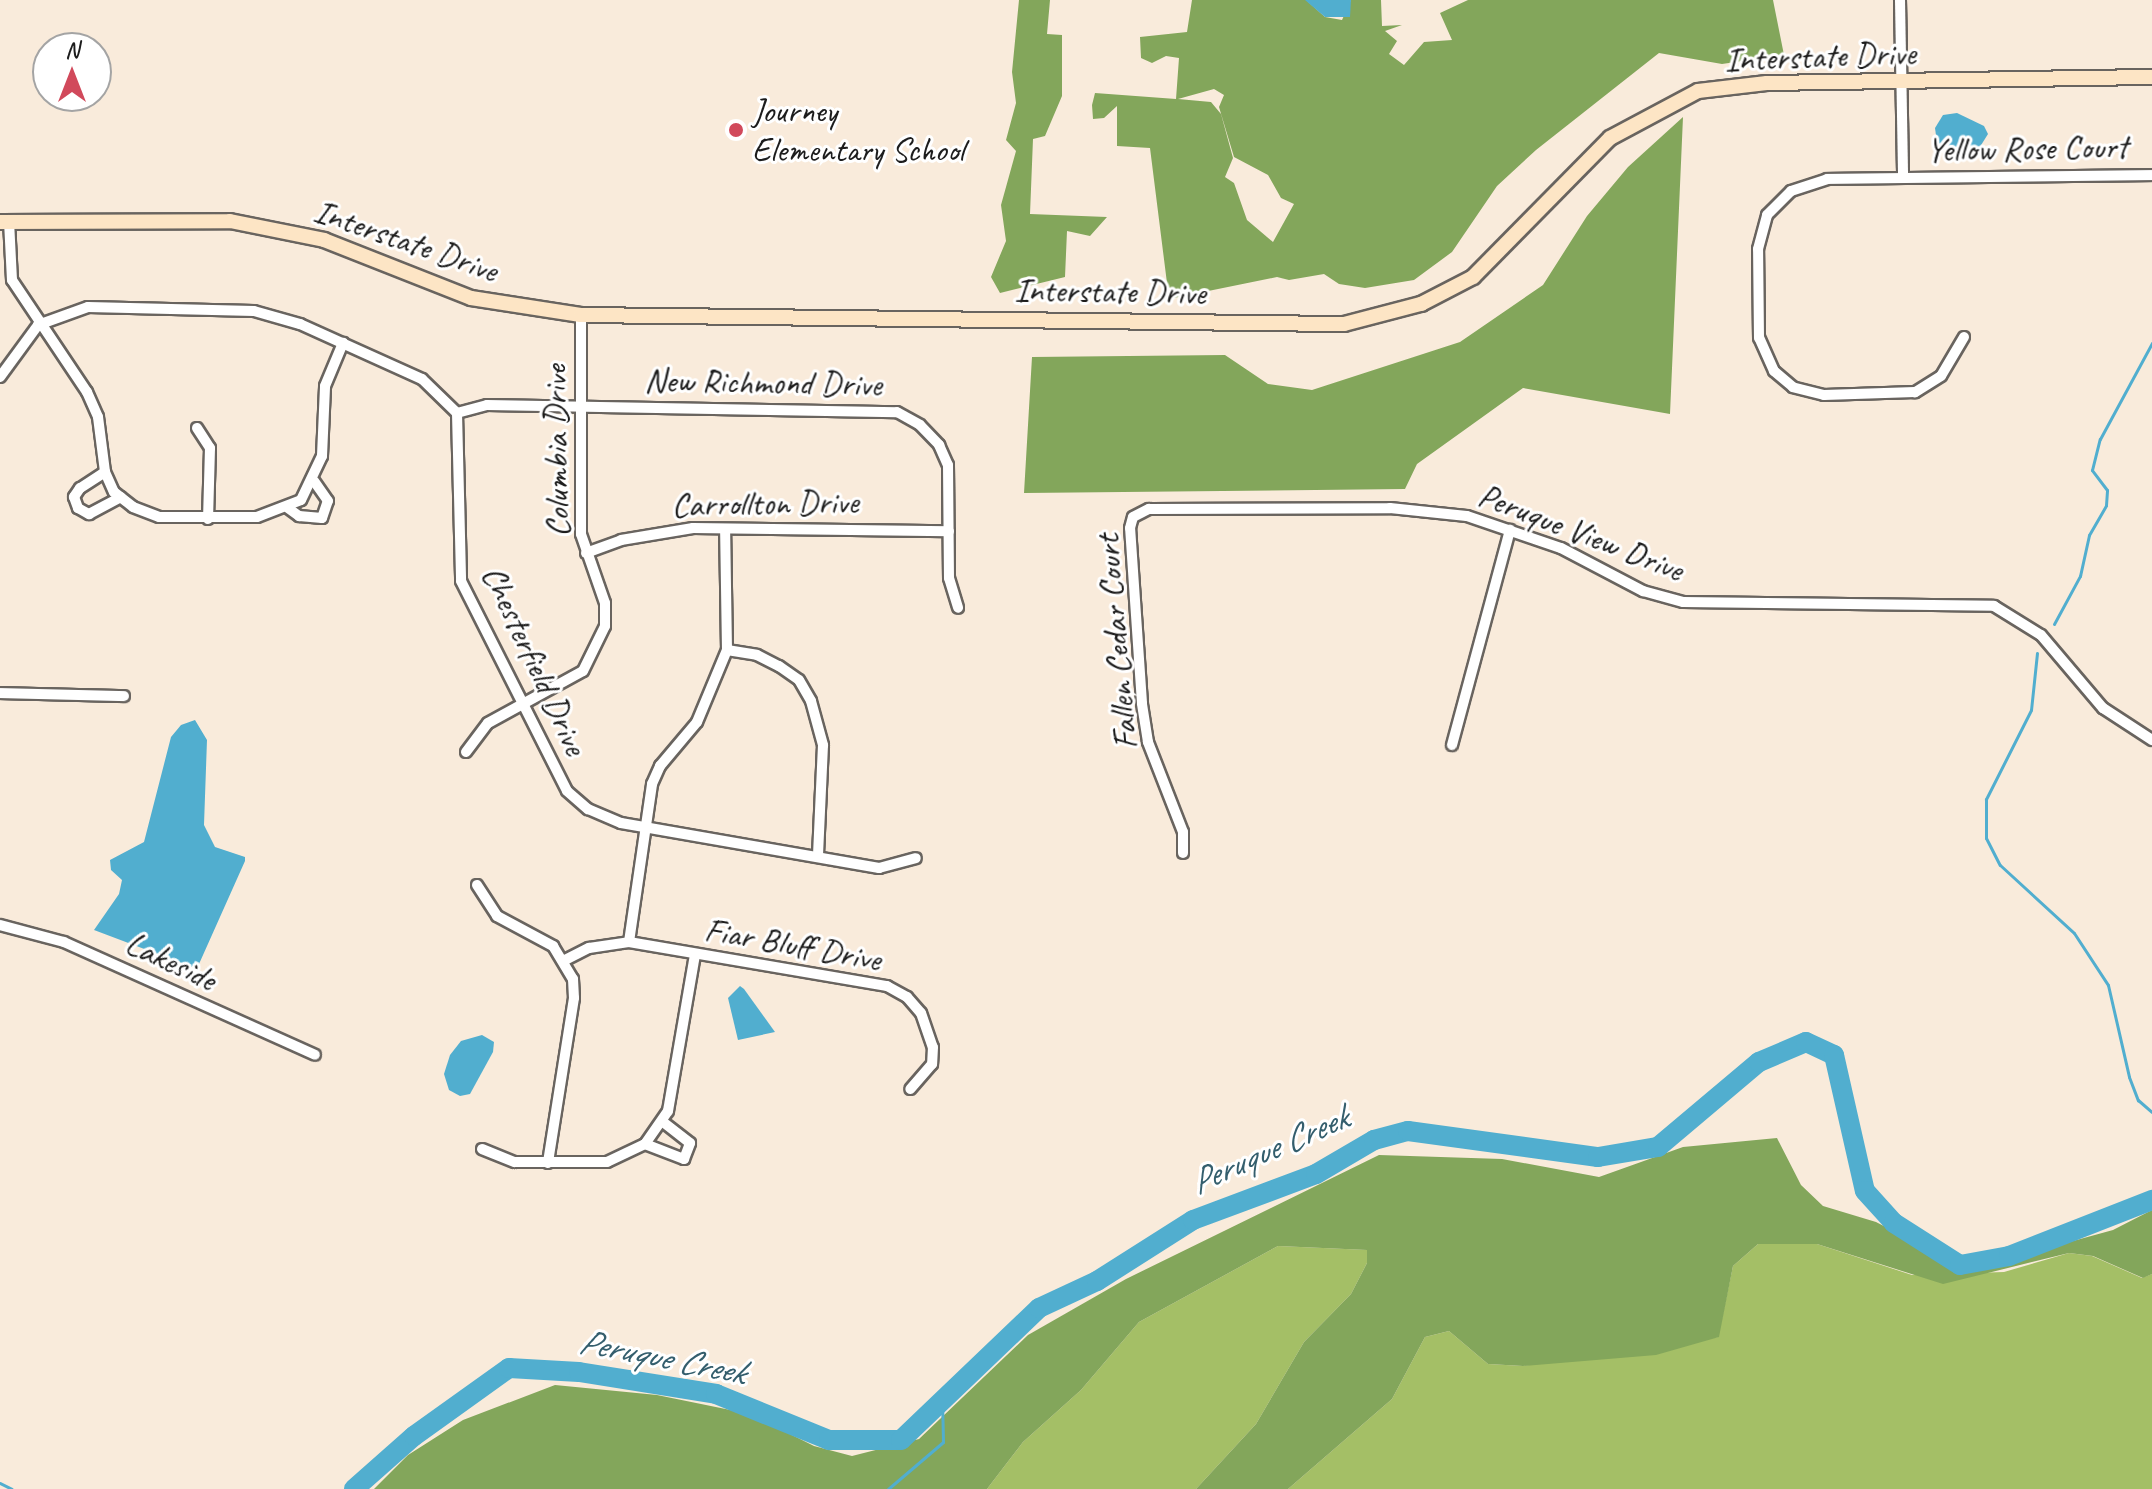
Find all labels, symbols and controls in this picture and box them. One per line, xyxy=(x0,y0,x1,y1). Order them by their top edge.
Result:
north arrow xyxy=(32,32,112,112)
street label: Interstate Drive xyxy=(1724,32,1916,80)
text: N xyxy=(65,36,79,64)
place label: Journey Elementary School xyxy=(752,90,964,170)
marker: Journey Elementary School xyxy=(727,121,745,139)
street label: Yellow Rose Court xyxy=(1926,126,2128,170)
street label: Interstate Drive xyxy=(309,190,503,290)
street label: Interstate Drive xyxy=(1014,269,1206,313)
street label: New Richmond Drive xyxy=(643,360,883,404)
street label: Columbia Drive xyxy=(534,364,578,538)
street label: Peruque View Drive xyxy=(1473,474,1689,590)
street label: Carrollton Drive xyxy=(671,481,859,525)
street label: Fallen Cedar Court xyxy=(1086,534,1146,750)
street label: Chesterfield Drive xyxy=(473,559,597,761)
street label: Fiar Bluff Drive xyxy=(701,908,885,980)
street label: Lakeside xyxy=(119,922,223,1000)
water label: Peruque Creek xyxy=(1184,1096,1354,1204)
water label: Peruque Creek xyxy=(576,1320,748,1394)

